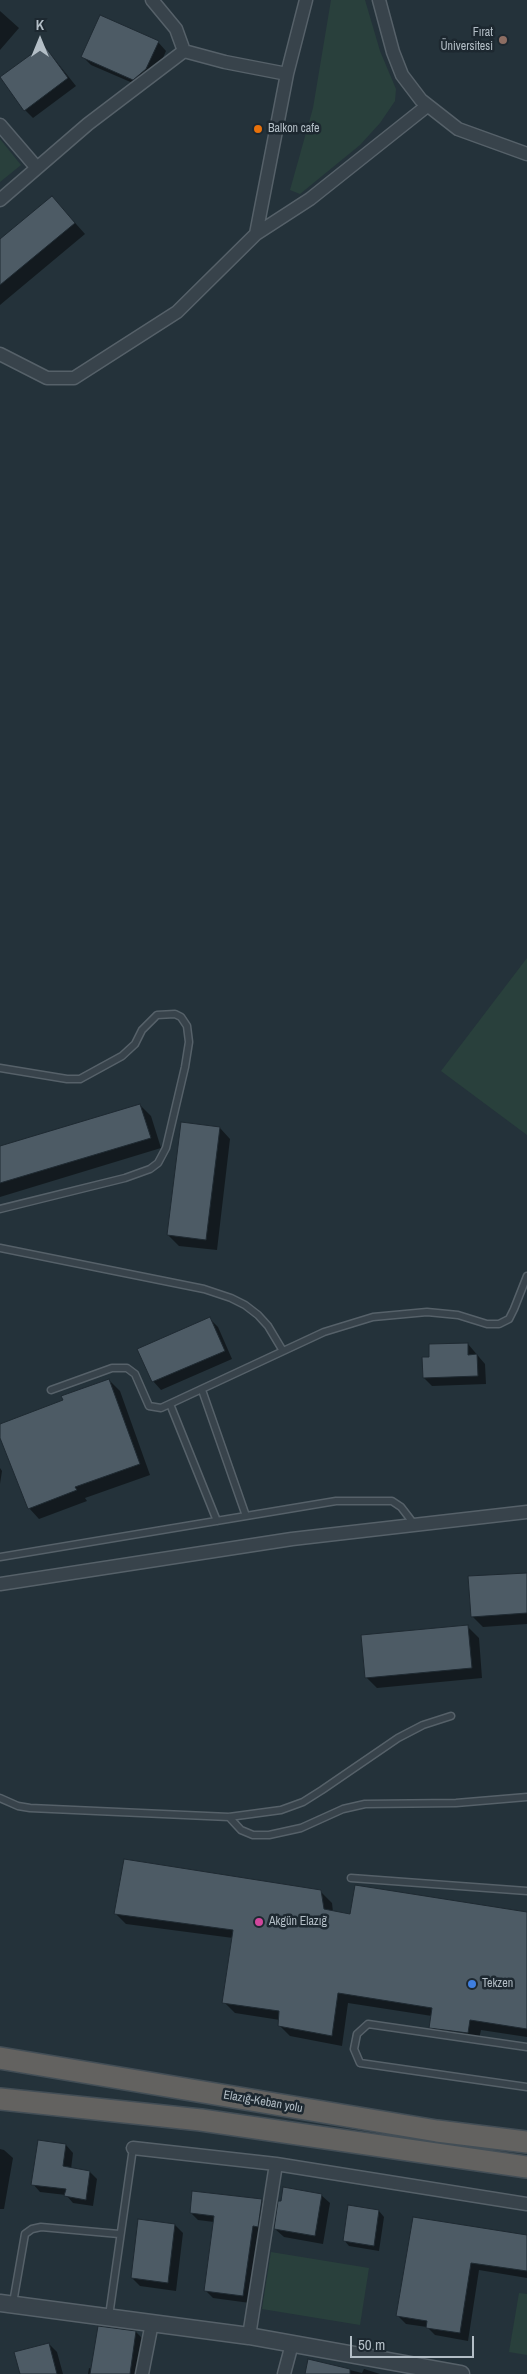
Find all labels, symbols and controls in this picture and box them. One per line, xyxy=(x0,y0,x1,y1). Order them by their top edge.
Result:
north arrow xyxy=(15,15,65,65)
text: K xyxy=(36,16,44,34)
place label: Fırat Üniversitesi xyxy=(441,26,493,54)
marker: Fırat Üniversitesi xyxy=(497,34,509,46)
place label: Balkon cafe xyxy=(268,122,319,136)
marker: Balkon cafe xyxy=(252,123,264,135)
place label: Akgün Elazığ xyxy=(269,1915,327,1929)
marker: Akgün Elazığ xyxy=(253,1916,265,1928)
place label: Tekzen xyxy=(482,1977,513,1991)
marker: Tekzen xyxy=(466,1978,478,1990)
street label: Elazığ-Keban yolu xyxy=(222,2088,304,2116)
scale bar xyxy=(352,2326,476,2358)
text: 50 m xyxy=(358,2334,385,2355)

